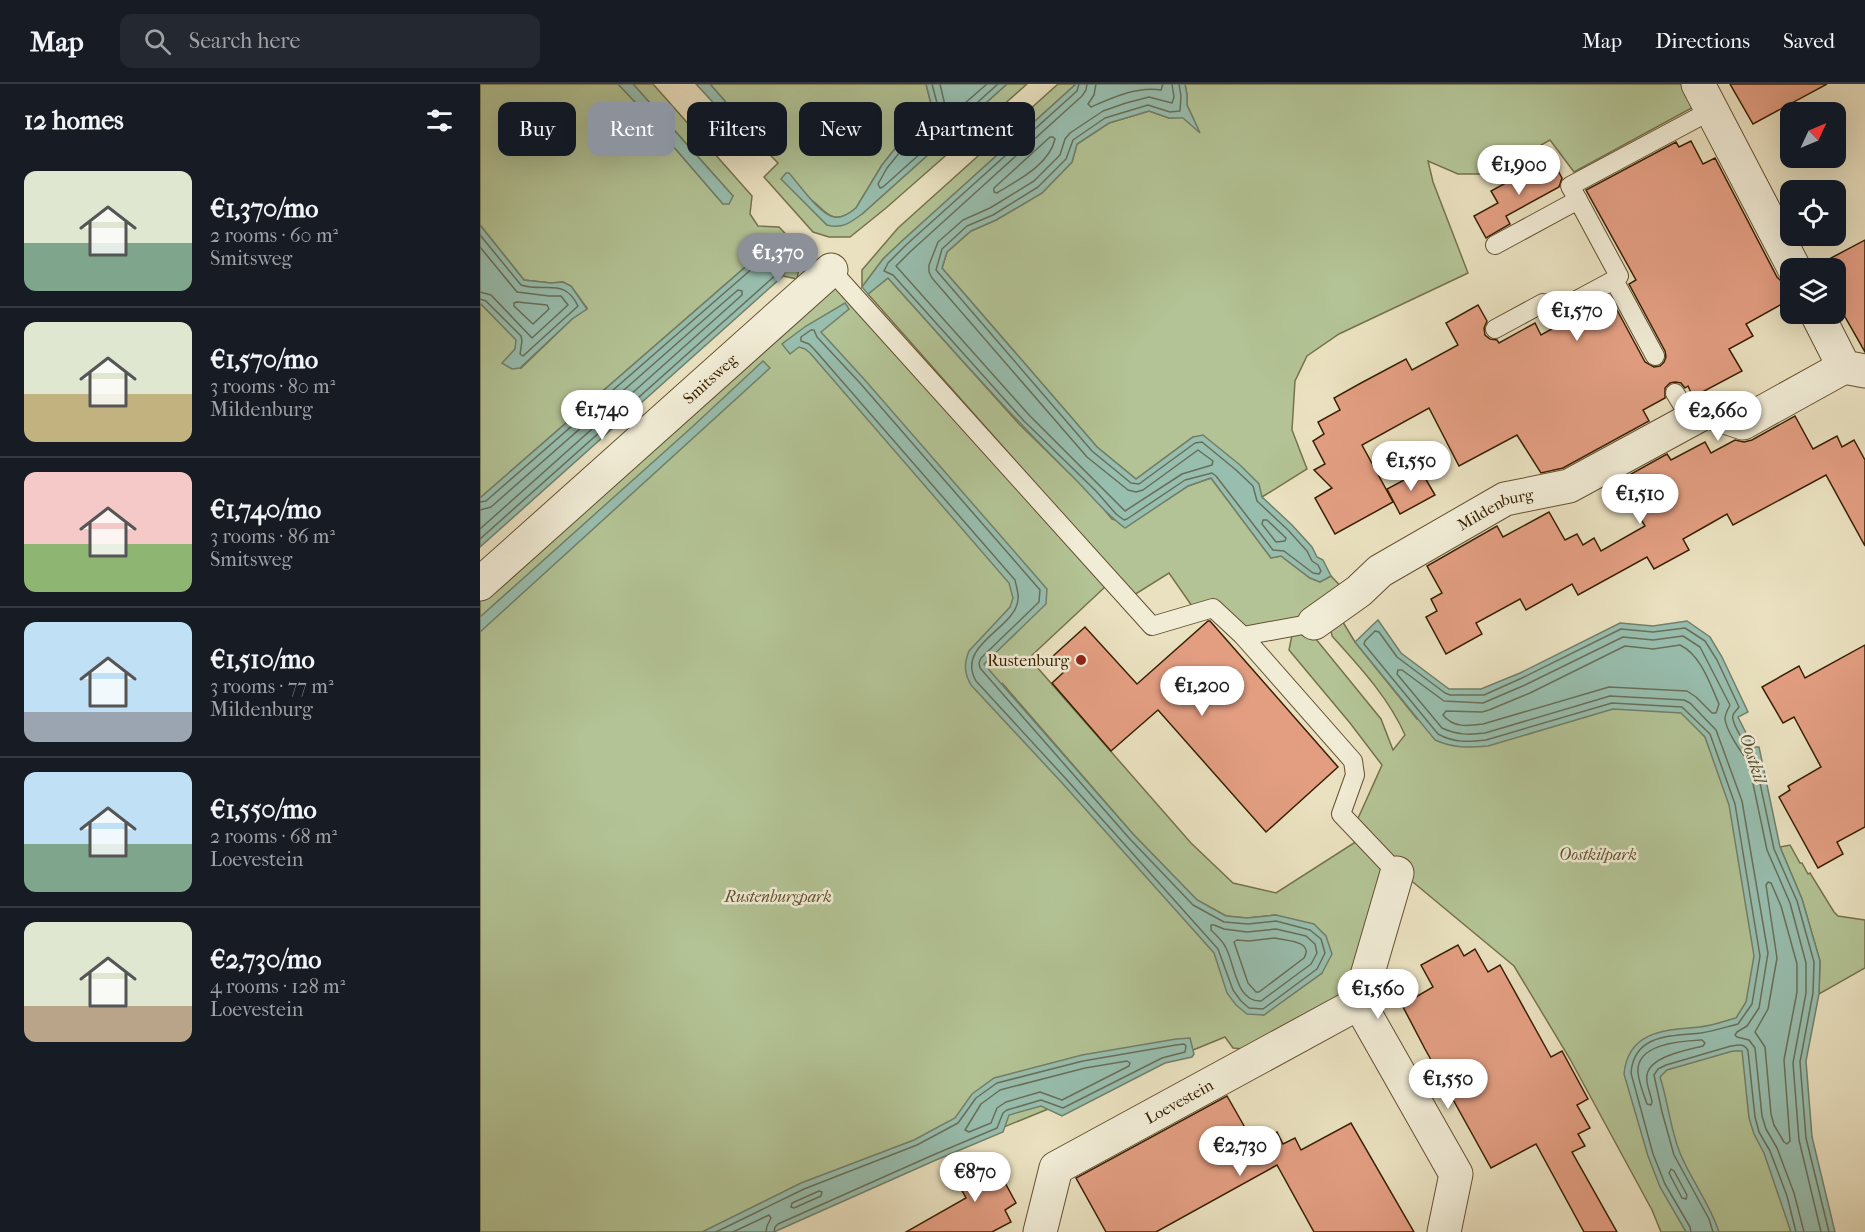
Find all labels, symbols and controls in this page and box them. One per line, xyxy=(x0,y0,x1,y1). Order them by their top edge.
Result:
search box xyxy=(120,14,540,68)
text: Map xyxy=(30,25,84,58)
icon: search xyxy=(141,25,174,58)
text: Search here xyxy=(189,28,300,54)
text: Map xyxy=(1582,29,1622,53)
text: Directions xyxy=(1655,29,1750,53)
text: Saved xyxy=(1783,29,1835,53)
chip: Buy xyxy=(498,102,576,156)
chip: Rent xyxy=(588,102,675,156)
chip: Filters xyxy=(687,102,787,156)
chip: New xyxy=(799,102,882,156)
chip: Apartment xyxy=(894,102,1035,156)
north arrow xyxy=(1780,102,1846,168)
map controls xyxy=(1780,102,1846,324)
icon: filters xyxy=(423,104,456,137)
text: 12 homes xyxy=(24,105,124,136)
pin: €1,900 xyxy=(1470,145,1568,196)
text: €1,900 xyxy=(1491,153,1547,176)
button: locate xyxy=(1780,180,1846,246)
text: €1,370/mo xyxy=(210,193,318,224)
icon: home xyxy=(72,195,144,267)
text: 2 rooms · 60 m² xyxy=(210,224,338,247)
pin: €1,370 xyxy=(729,233,827,284)
text: €1,370 xyxy=(752,241,804,264)
text: Smitsweg xyxy=(210,247,292,270)
button: layers xyxy=(1780,258,1846,324)
pin: €1,570 xyxy=(1528,291,1626,342)
text: €1,570 xyxy=(1551,299,1603,322)
text: €1,570/mo xyxy=(210,344,318,375)
icon: home xyxy=(72,346,144,418)
street label: Smitsweg xyxy=(679,350,741,408)
text: 3 rooms · 80 m² xyxy=(210,375,335,398)
pin: €1,740 xyxy=(553,390,651,441)
pin: €2,660 xyxy=(1669,391,1767,442)
text: Mildenburg xyxy=(210,398,313,421)
text: €1,740 xyxy=(575,398,629,421)
text: €2,660 xyxy=(1689,399,1747,422)
pin: €1,550 xyxy=(1362,441,1460,492)
text: €1,550 xyxy=(1386,449,1436,472)
pin: €1,510 xyxy=(1591,474,1689,525)
text: €1,510 xyxy=(1615,482,1665,505)
street label: Mildenburg xyxy=(1454,484,1535,534)
text: €1,740/mo xyxy=(210,494,321,525)
icon: home xyxy=(72,496,144,568)
text: 3 rooms · 86 m² xyxy=(210,525,335,548)
text: Smitsweg xyxy=(210,548,292,571)
text: €1,510/mo xyxy=(210,644,315,675)
icon: home xyxy=(72,646,144,718)
place label: Rustenburg xyxy=(987,651,1069,670)
marker: Rustenburg xyxy=(1074,653,1088,667)
pin: €1,200 xyxy=(1153,666,1251,717)
text: €1,200 xyxy=(1174,674,1230,697)
text: 3 rooms · 77 m² xyxy=(210,675,334,698)
text: Mildenburg xyxy=(210,698,313,721)
water label: Oostkil xyxy=(1735,731,1771,788)
text: €1,550/mo xyxy=(210,794,317,825)
icon: home xyxy=(72,796,144,868)
text: 2 rooms · 68 m² xyxy=(210,825,337,848)
park label: Oostkilpark xyxy=(1559,845,1637,864)
text: Loevestein xyxy=(210,848,303,871)
park label: Rustenburgpark xyxy=(723,887,832,906)
text: €2,730/mo xyxy=(210,944,321,975)
icon: home xyxy=(72,946,144,1018)
pin: €1,560 xyxy=(1329,969,1427,1020)
text: 4 rooms · 128 m² xyxy=(210,975,345,998)
text: €1,560 xyxy=(1352,977,1404,1000)
text: Loevestein xyxy=(210,998,303,1021)
pin: €1,550 xyxy=(1399,1059,1497,1110)
text: €1,550 xyxy=(1423,1067,1473,1090)
street label: Loevestein xyxy=(1142,1075,1217,1128)
pin: €2,730 xyxy=(1191,1126,1289,1177)
text: €2,730 xyxy=(1213,1134,1267,1157)
pin: €870 xyxy=(939,1152,1011,1203)
text: €870 xyxy=(954,1160,996,1183)

